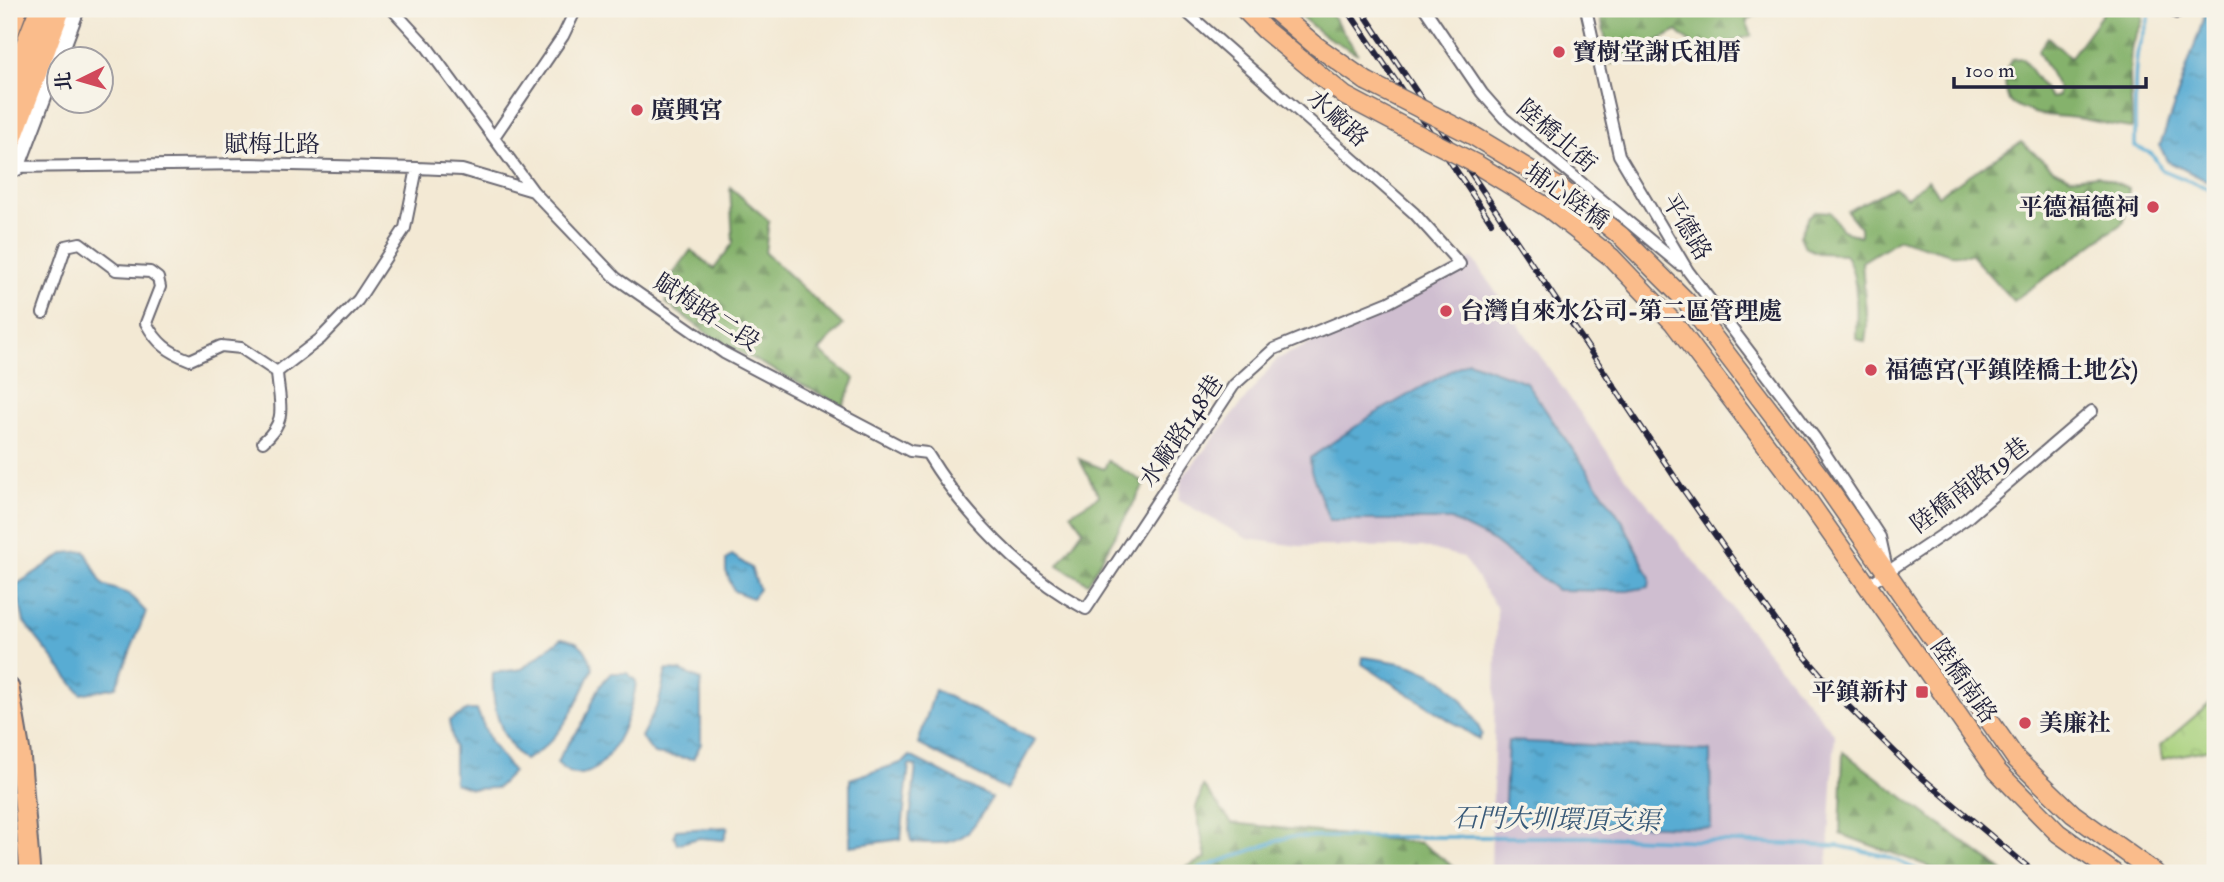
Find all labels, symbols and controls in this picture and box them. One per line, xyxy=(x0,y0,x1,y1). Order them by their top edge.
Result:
place label: 寶樹堂謝氏祖厝 xyxy=(1573,37,1741,68)
marker: 寶樹堂謝氏祖厝 xyxy=(1551,44,1567,60)
north arrow xyxy=(46,46,116,116)
scale bar xyxy=(1954,46,2147,90)
text: 100 m xyxy=(1965,57,2015,84)
text: 北 xyxy=(51,71,77,92)
street label: 水廠路 xyxy=(1301,83,1375,154)
street label: 陸橋北街 xyxy=(1510,93,1603,180)
place label: 廣興宮 xyxy=(651,95,723,126)
marker: 廣興宮 xyxy=(629,102,645,118)
street label: 賦梅北路 xyxy=(224,129,320,160)
street label: 埔心陸橋 xyxy=(1519,156,1615,237)
street label: 平德路 xyxy=(1655,188,1718,266)
place label: 平德福德祠 xyxy=(2019,192,2139,223)
marker: 平德福德祠 xyxy=(2145,199,2161,215)
street label: 賦梅路二段 xyxy=(648,267,765,358)
place label: 台灣自來水公司-第二區管理處 xyxy=(1460,296,1782,327)
marker: 台灣自來水公司-第二區管理處 xyxy=(1438,303,1454,319)
place label: 福德宮(平鎮陸橋土地公) xyxy=(1885,355,2138,386)
marker: 福德宮(平鎮陸橋土地公) xyxy=(1863,362,1879,378)
street label: 水廠路148巷 xyxy=(1133,369,1230,493)
street label: 陸橋南路19巷 xyxy=(1905,431,2036,540)
street label: 陸橋南路 xyxy=(1923,633,2004,729)
place label: 平鎮新村 xyxy=(1812,677,1908,708)
marker: 平鎮新村 xyxy=(1914,684,1930,700)
place label: 美廉社 xyxy=(2039,708,2111,739)
marker: 美廉社 xyxy=(2017,715,2033,731)
water label: 石門大圳環頂支渠 xyxy=(1452,802,1663,838)

